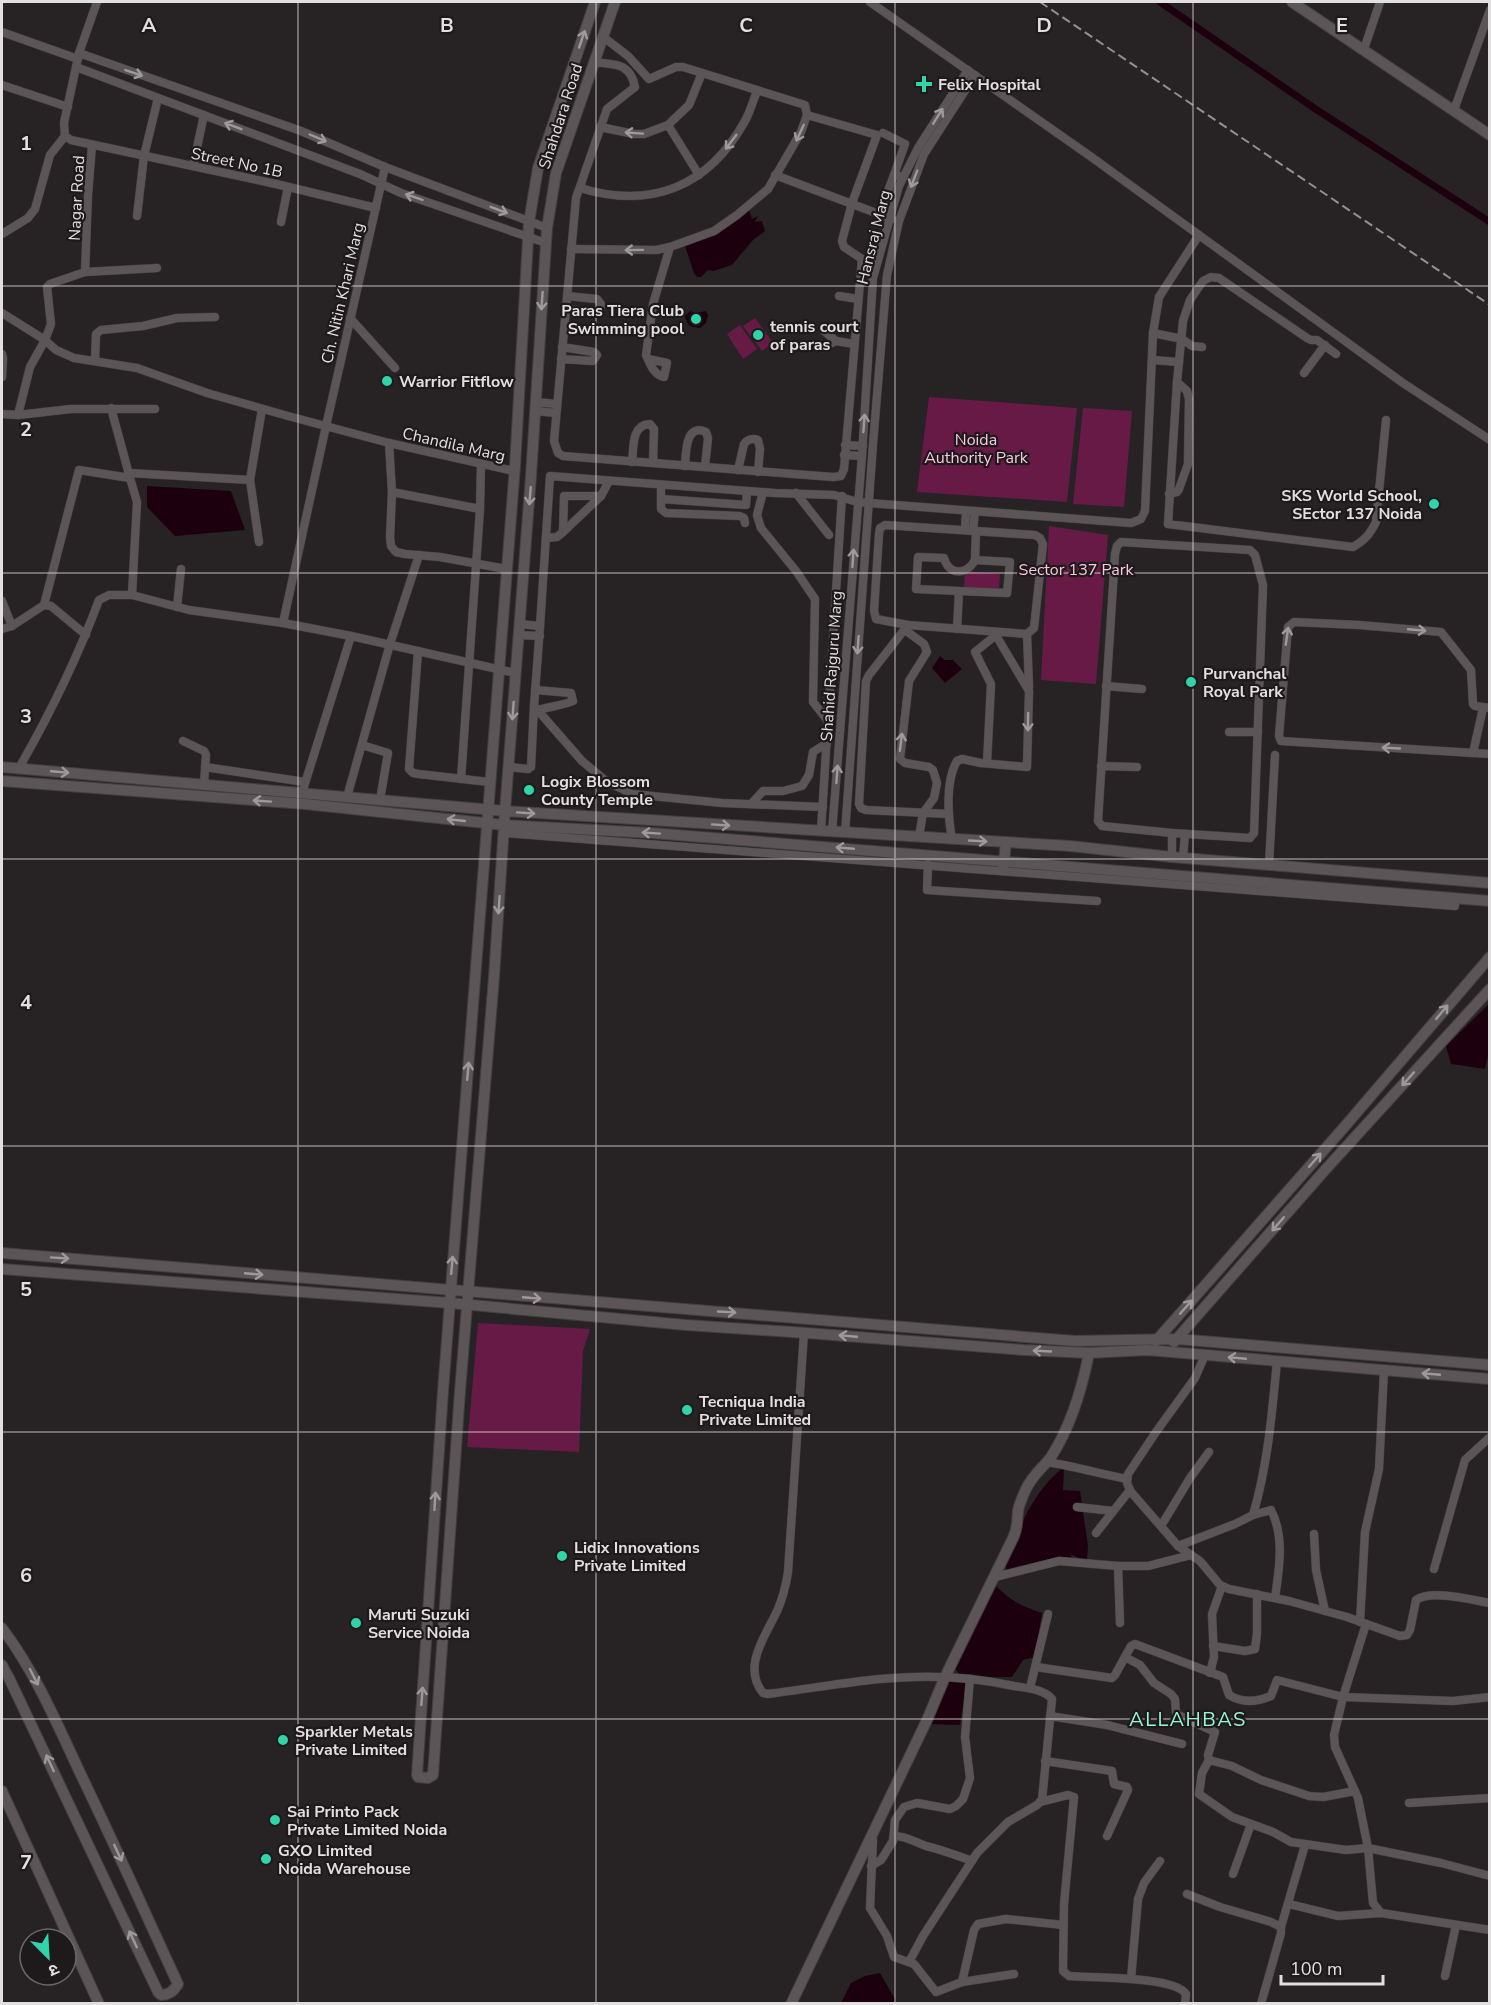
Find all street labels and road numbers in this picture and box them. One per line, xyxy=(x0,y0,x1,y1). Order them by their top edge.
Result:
street label: Shahdara Road xyxy=(534,61,588,172)
street label: Street No 1B xyxy=(189,143,285,183)
street label: Nagar Road xyxy=(64,155,90,241)
street label: Hansraj Marg xyxy=(852,188,896,287)
street label: Ch. Nitin Khari Marg xyxy=(316,221,370,366)
street label: Chandila Marg xyxy=(400,422,507,467)
street label: Shahid Rajguru Marg xyxy=(816,590,848,742)

